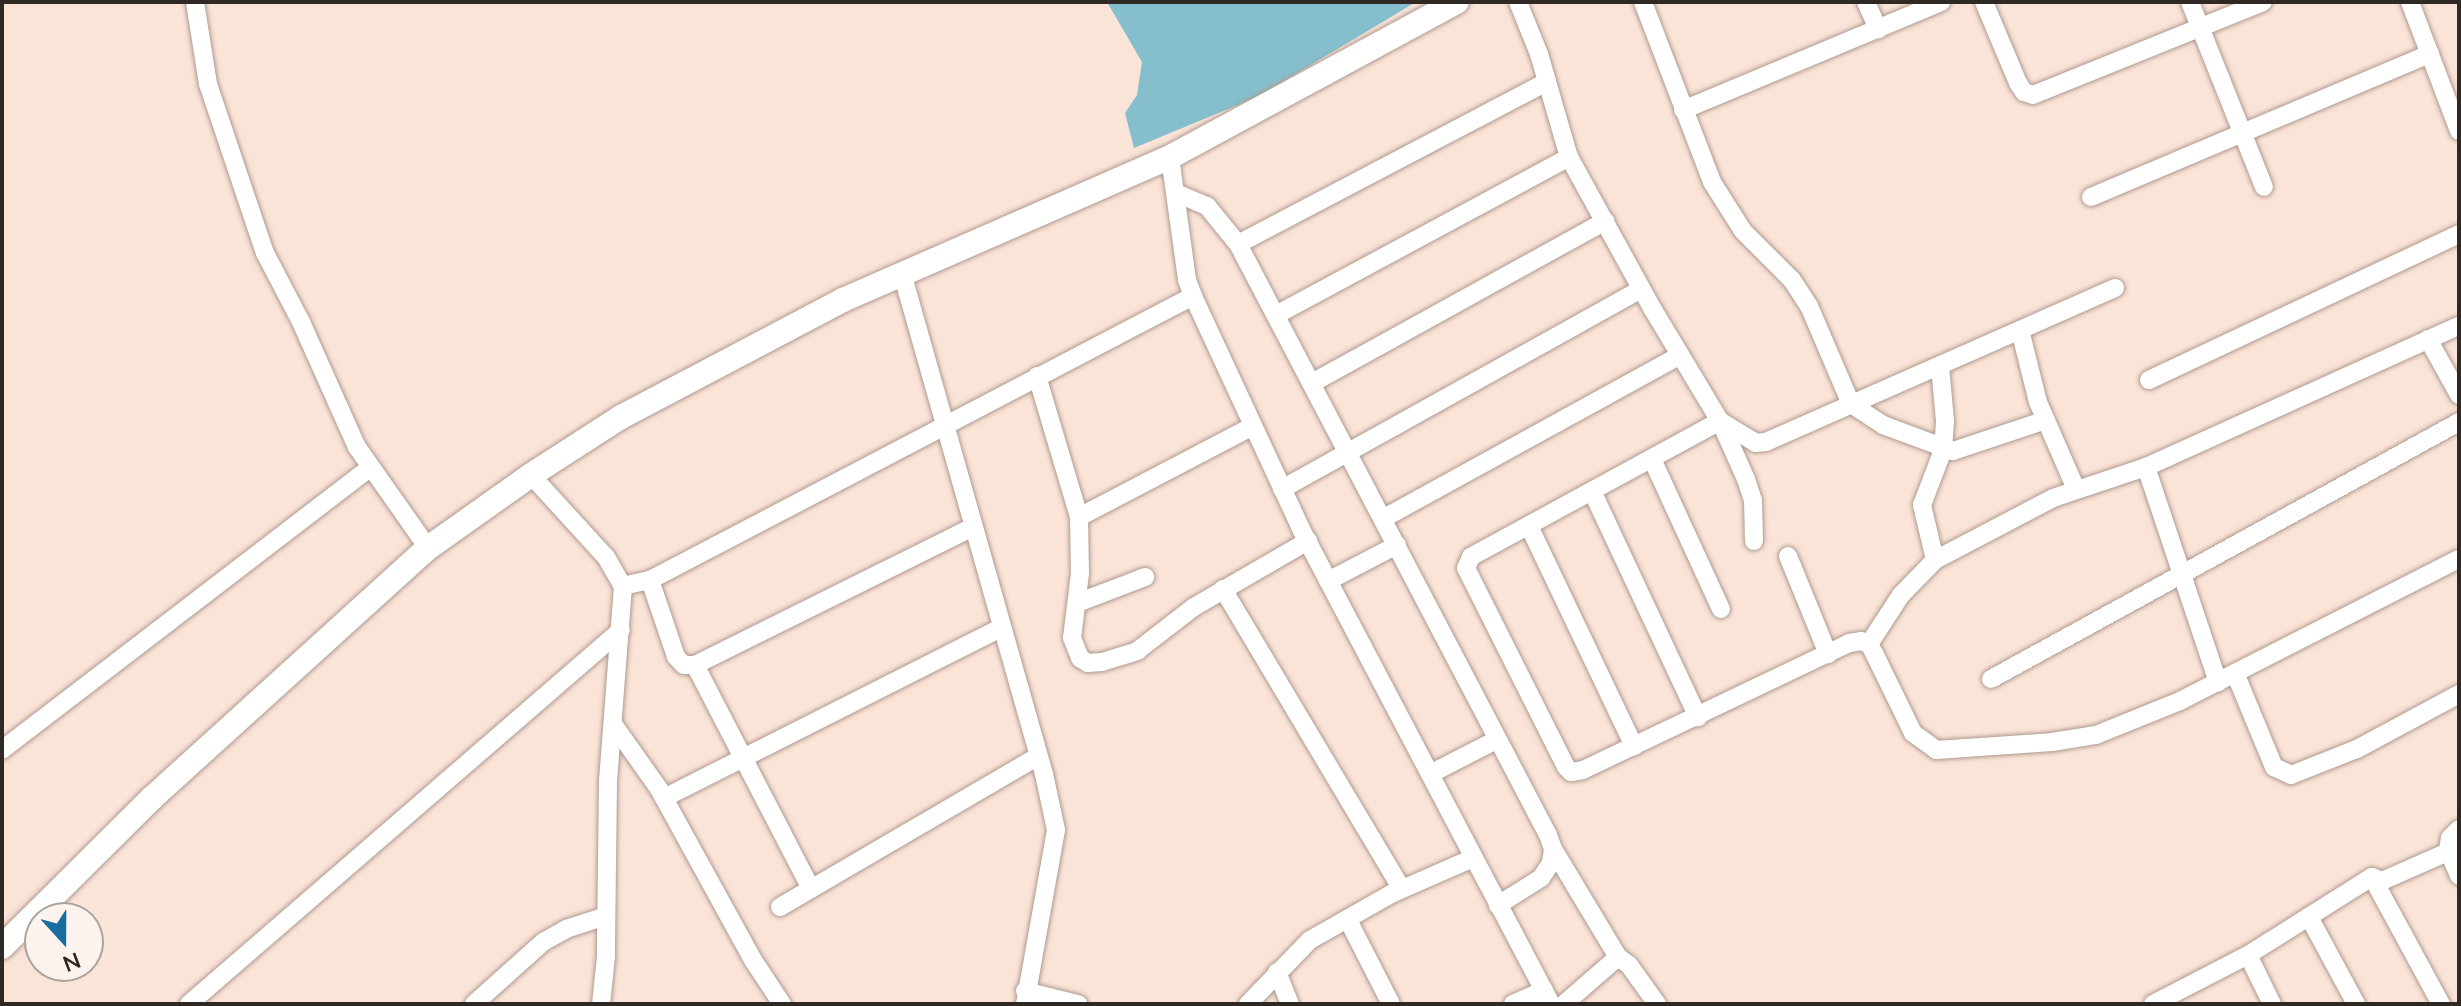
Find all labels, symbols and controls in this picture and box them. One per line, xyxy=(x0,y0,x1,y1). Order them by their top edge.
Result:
north arrow xyxy=(24,902,104,982)
text: N xyxy=(59,946,85,979)

